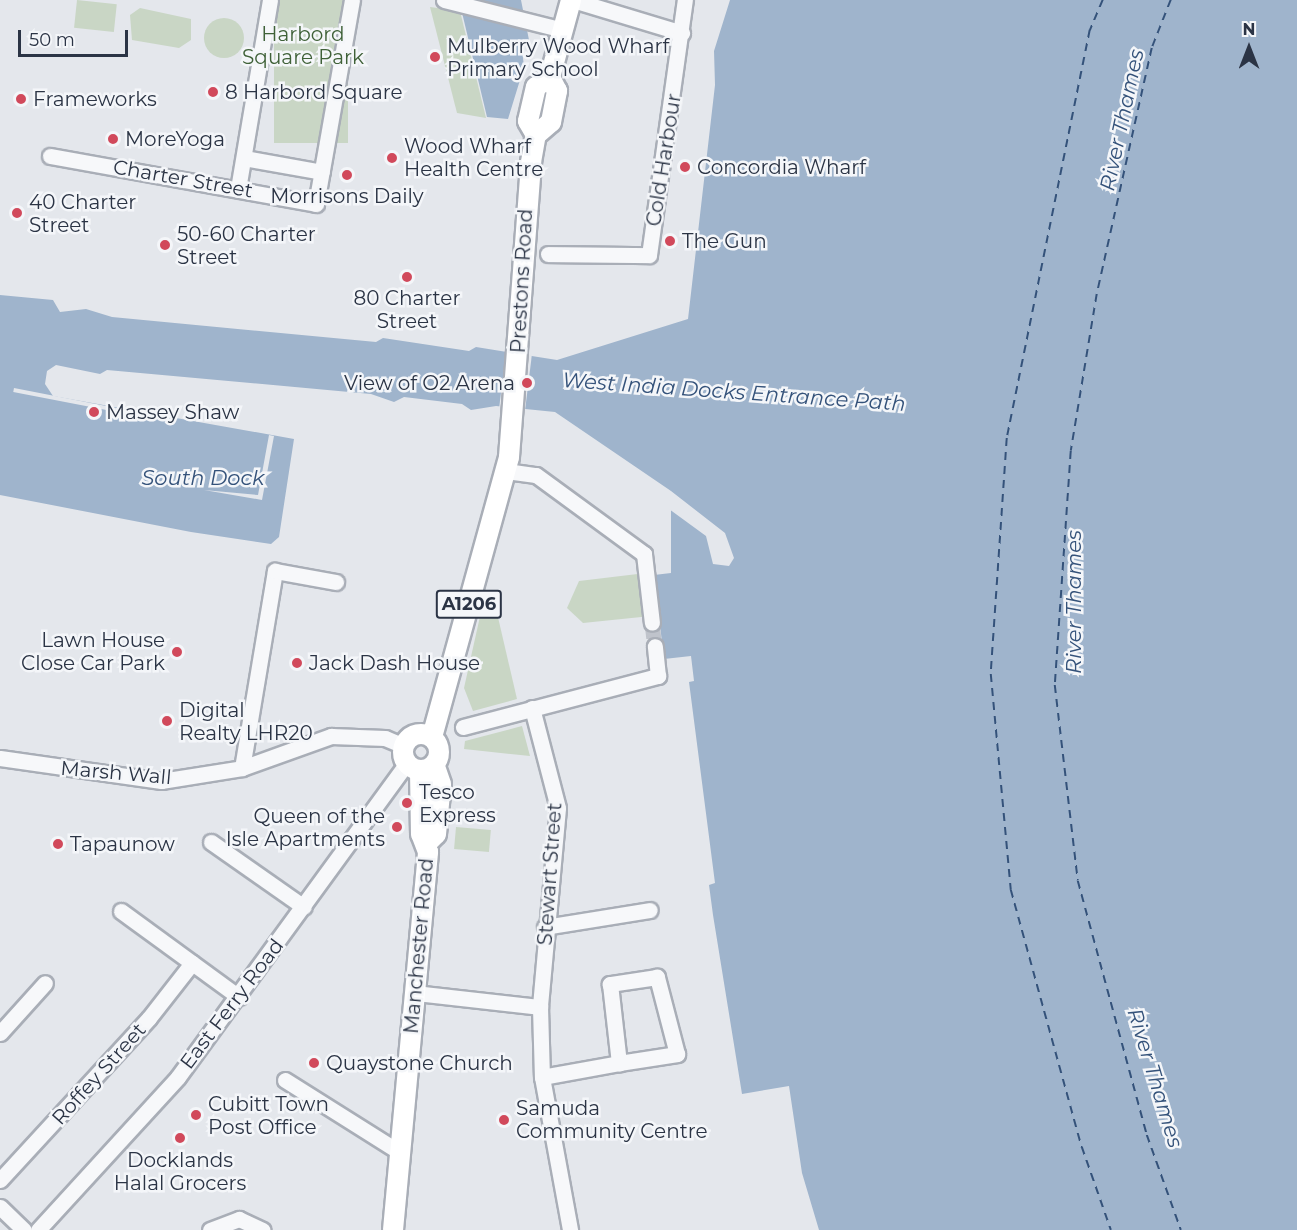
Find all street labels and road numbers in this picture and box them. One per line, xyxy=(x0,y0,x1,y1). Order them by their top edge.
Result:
street label: Cold Harbour xyxy=(642,92,686,228)
street label: Charter Street xyxy=(111,155,255,203)
street label: Prestons Road xyxy=(506,208,538,354)
road number: A1206 xyxy=(434,589,504,619)
street label: Marsh Wall xyxy=(60,756,172,790)
street label: Stewart Street xyxy=(533,802,567,946)
street label: Manchester Road xyxy=(399,857,439,1035)
street label: East Ferry Road xyxy=(175,934,289,1074)
street label: Roffey Street xyxy=(47,1018,151,1130)

